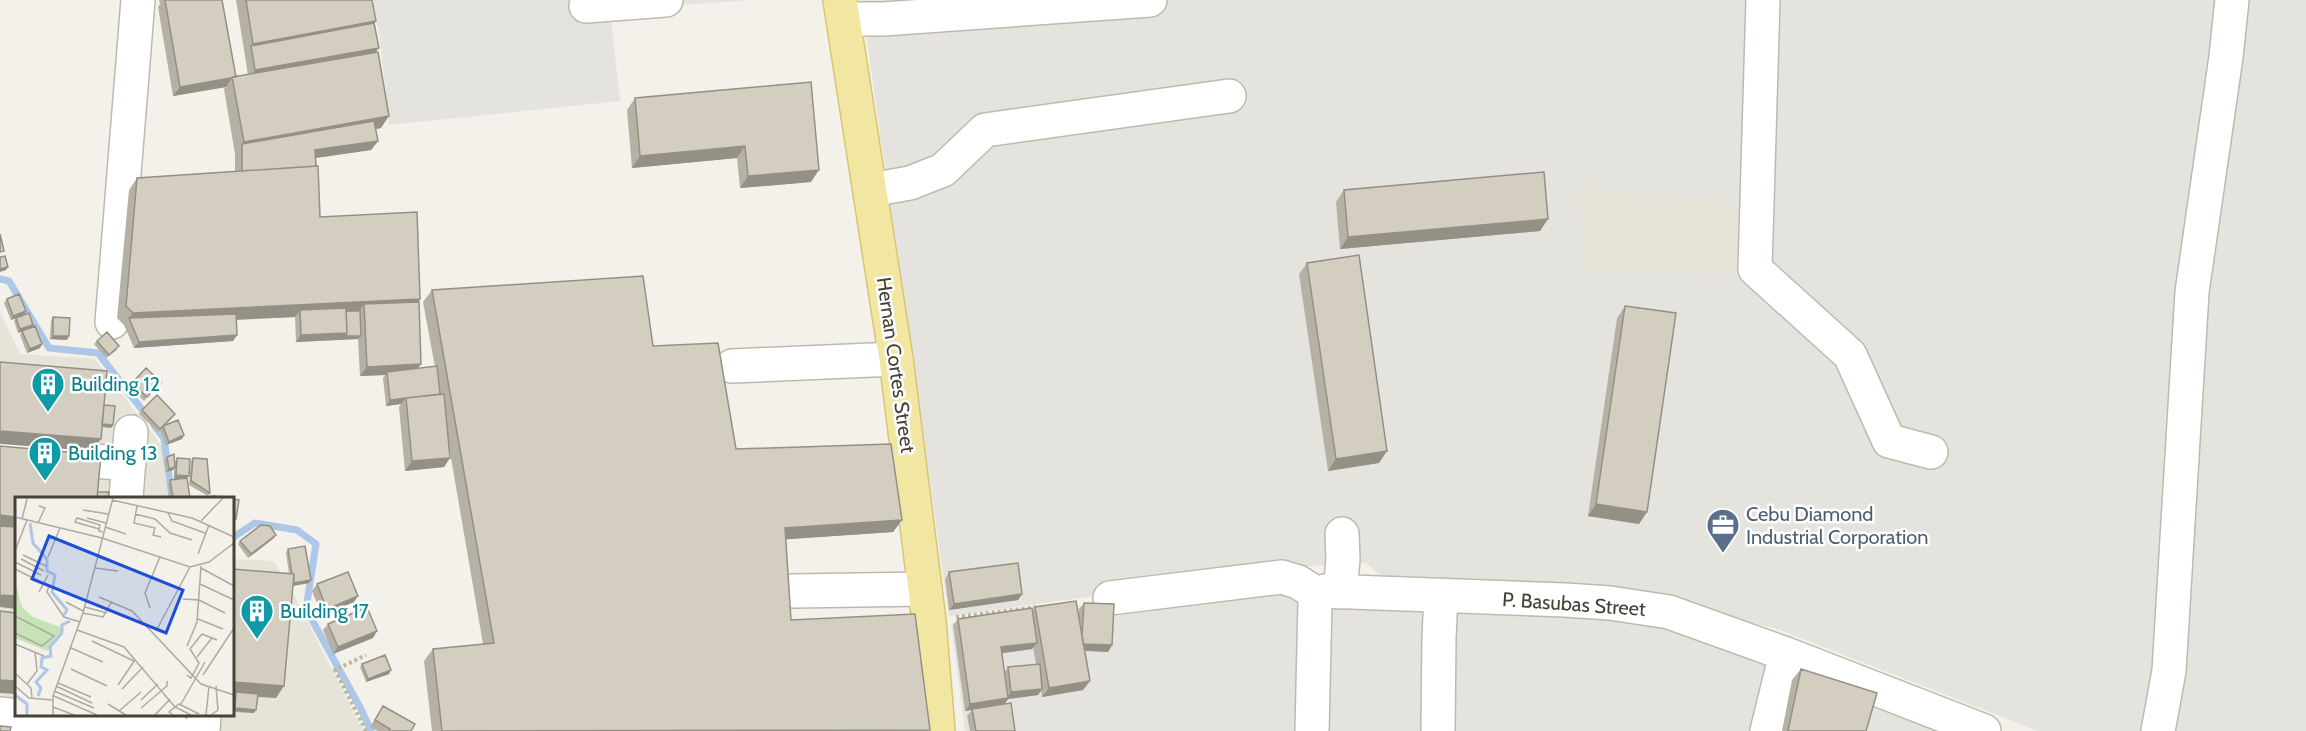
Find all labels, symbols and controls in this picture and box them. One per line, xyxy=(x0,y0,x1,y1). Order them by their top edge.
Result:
street label: Hernan Cortes Street xyxy=(872,276,920,455)
building icon: Building 12 xyxy=(30,366,66,413)
place label: Building 12 xyxy=(71,372,160,396)
building icon: Building 13 xyxy=(27,435,63,482)
place label: Building 13 xyxy=(68,441,158,465)
inset map xyxy=(15,497,234,716)
place label: Cebu Diamond Industrial Corporation xyxy=(1746,502,1928,549)
office icon: Cebu Diamond Industrial Corporation xyxy=(1705,507,1741,554)
street label: P. Basubas Street xyxy=(1502,587,1647,621)
building icon: Building 17 xyxy=(239,593,275,640)
place label: Building 17 xyxy=(280,599,369,623)

